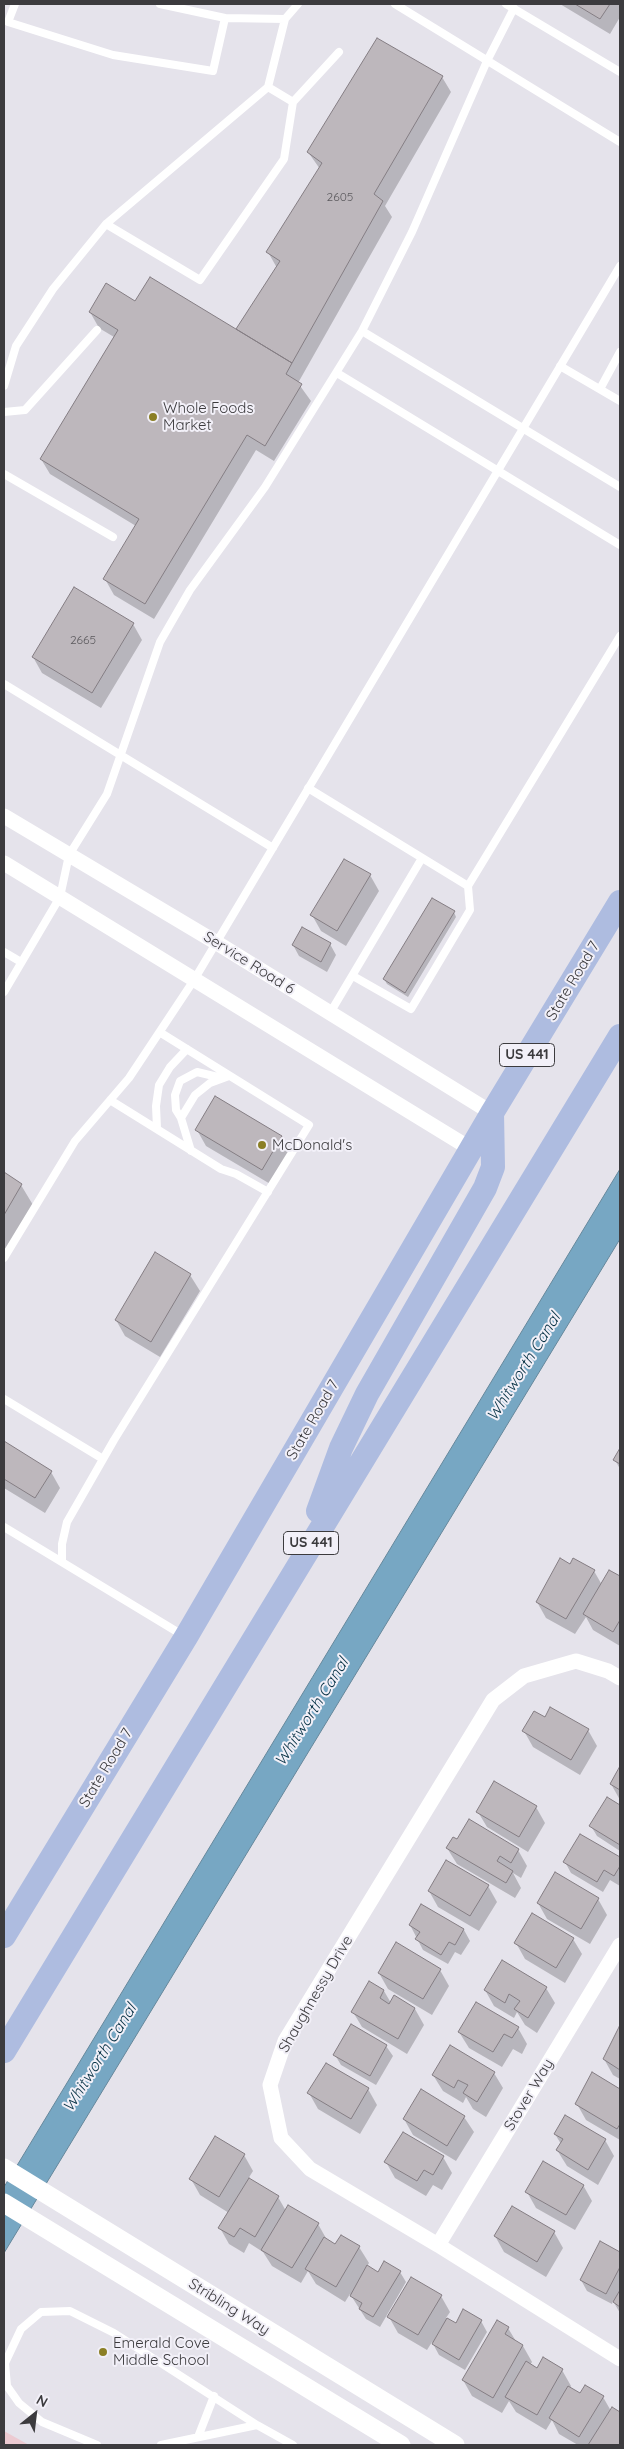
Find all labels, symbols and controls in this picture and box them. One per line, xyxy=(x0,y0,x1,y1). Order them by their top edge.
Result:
house number: 2605 xyxy=(327,190,353,204)
place label: Whole Foods Market xyxy=(163,399,253,434)
marker: Whole Foods Market xyxy=(147,411,159,423)
house number: 2665 xyxy=(70,633,96,647)
street label: Service Road 6 xyxy=(200,928,298,998)
street label: State Road 7 xyxy=(542,938,604,1024)
road number: US 441 xyxy=(500,1044,554,1066)
place label: McDonald's xyxy=(272,1136,352,1154)
marker: McDonald's xyxy=(256,1139,268,1151)
water label: Whitworth Canal xyxy=(483,1310,565,1424)
street label: State Road 7 xyxy=(283,1377,343,1463)
road number: US 441 xyxy=(284,1532,338,1555)
water label: Whitworth Canal xyxy=(271,1655,353,1769)
street label: State Road 7 xyxy=(75,1725,137,1811)
street label: Shaughnessy Drive xyxy=(275,1932,357,2056)
water label: Whitworth Canal xyxy=(59,2001,141,2115)
street label: Stover Way xyxy=(501,2056,557,2134)
street label: Stribling Way xyxy=(185,2275,273,2339)
place label: Emerald Cove Middle School xyxy=(113,2334,210,2369)
marker: Emerald Cove Middle School xyxy=(97,2346,109,2358)
north arrow xyxy=(10,2389,60,2439)
text: N xyxy=(33,2391,51,2411)

